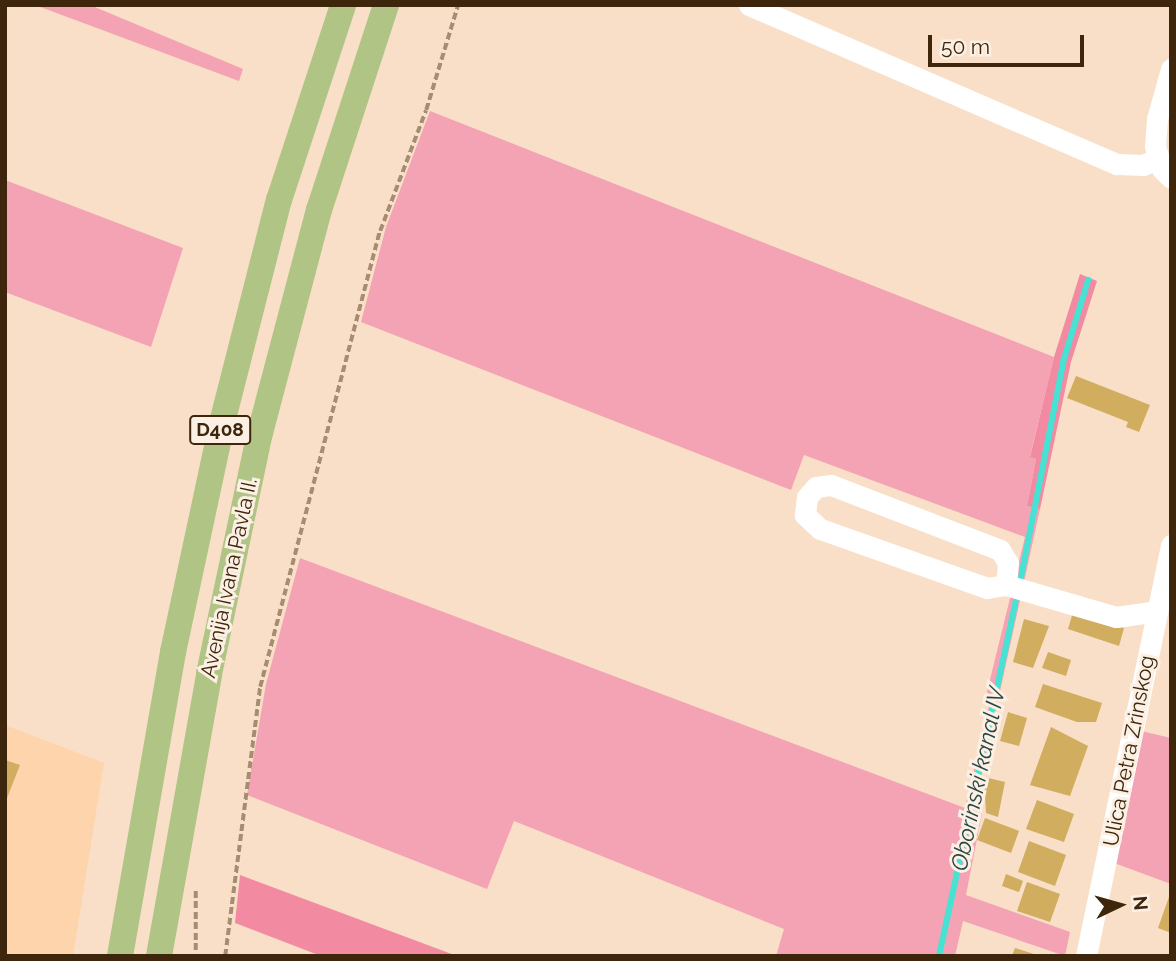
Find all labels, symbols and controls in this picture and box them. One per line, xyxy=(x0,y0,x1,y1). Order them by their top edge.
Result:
scale bar xyxy=(931,21,1087,65)
text: 50 m xyxy=(941,34,990,59)
road number: D408 xyxy=(188,414,252,446)
street label: Avenija Ivana Pavla II. xyxy=(195,476,263,680)
street label: Ulica Petra Zrinskog xyxy=(1098,653,1160,849)
water label: Oborinski kanal IV xyxy=(945,684,1011,874)
north arrow xyxy=(1085,870,1155,940)
text: N xyxy=(1129,895,1153,911)

